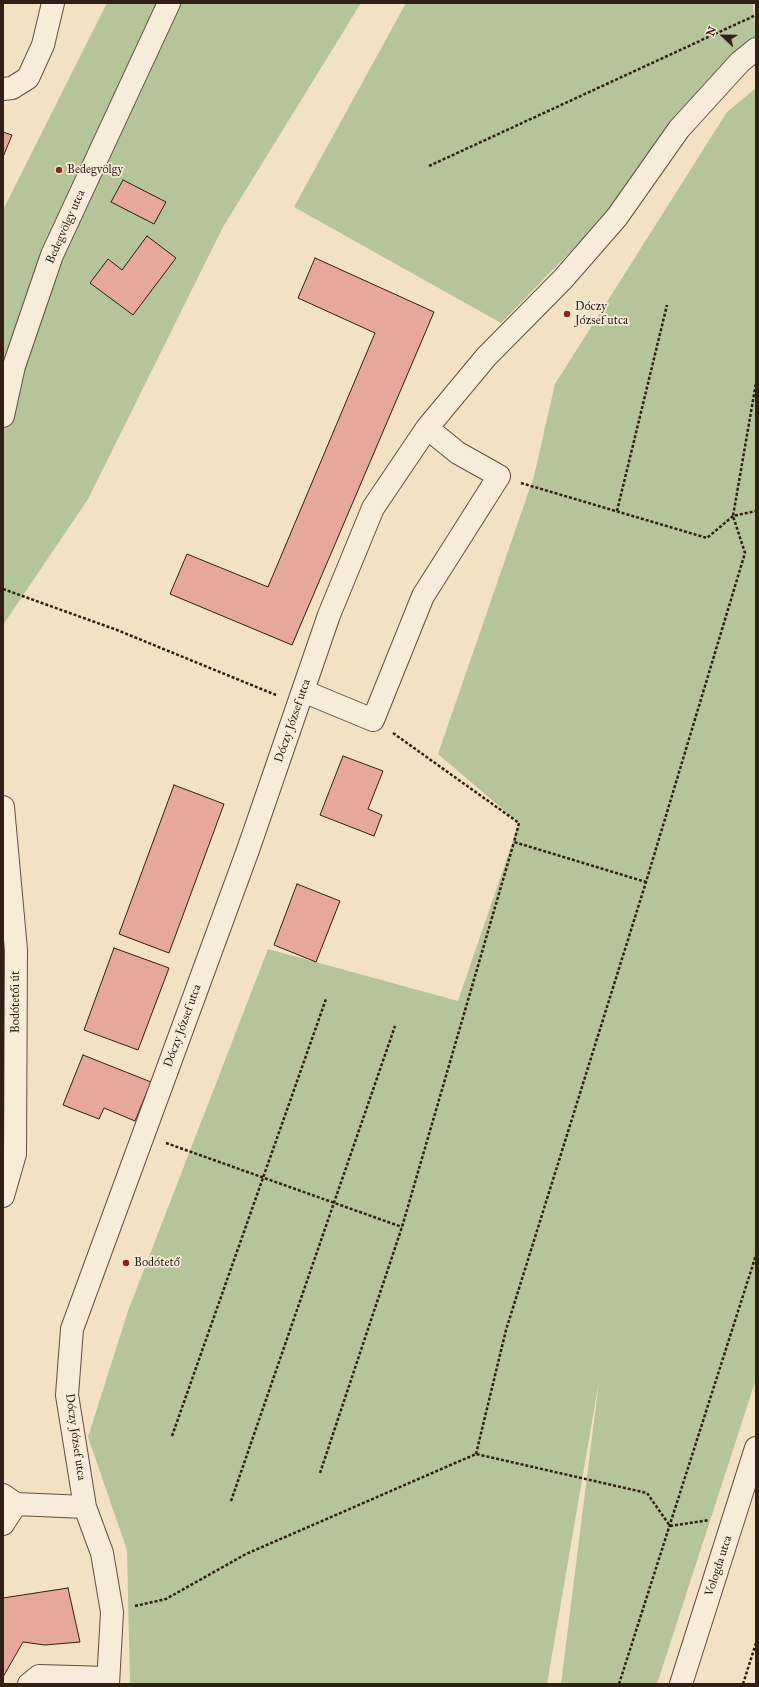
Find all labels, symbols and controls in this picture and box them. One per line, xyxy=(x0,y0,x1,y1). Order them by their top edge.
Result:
north arrow xyxy=(703,16,743,56)
text: N xyxy=(704,25,719,38)
place label: Bedegvölgy xyxy=(67,163,123,177)
marker: Bedegvölgy xyxy=(54,165,64,175)
street label: Bedegvölgy utca xyxy=(43,188,89,266)
place label: Dóczy József utca xyxy=(575,300,628,328)
marker: Dóczy József utca xyxy=(562,309,572,319)
street label: Dóczy József utca xyxy=(272,677,314,765)
street label: Bodótetői út xyxy=(9,971,23,1033)
street label: Dóczy József utca xyxy=(161,982,205,1070)
place label: Bodótető xyxy=(134,1256,180,1270)
marker: Bodótető xyxy=(121,1258,131,1268)
street label: Dóczy József utca xyxy=(62,1393,88,1481)
street label: Vologda utca xyxy=(702,1534,736,1598)

